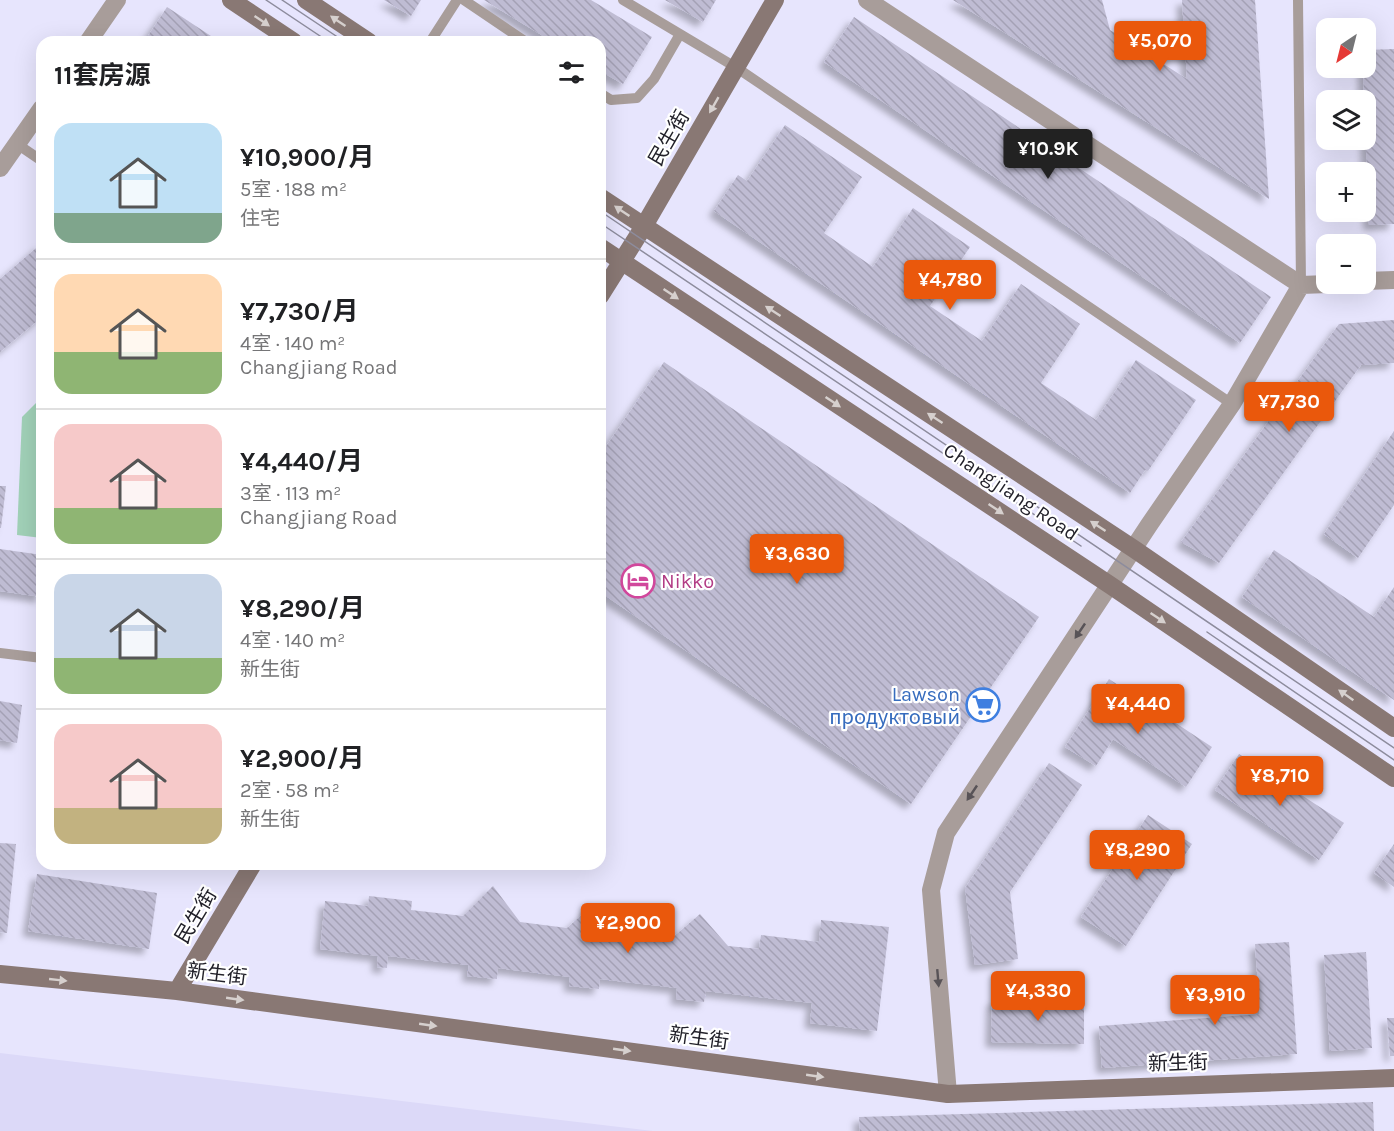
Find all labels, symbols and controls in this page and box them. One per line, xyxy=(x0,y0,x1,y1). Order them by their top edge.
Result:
one-way arrow xyxy=(254,15,270,27)
one-way arrow xyxy=(330,15,346,27)
north arrow xyxy=(1316,18,1376,78)
map controls xyxy=(1316,18,1376,294)
pin: ¥5,070 xyxy=(1111,21,1209,72)
text: ¥5,070 xyxy=(1128,29,1192,52)
icon: filters xyxy=(555,56,588,89)
text: 11套房源 xyxy=(54,60,151,91)
button: layers xyxy=(1316,90,1376,150)
one-way arrow xyxy=(710,97,720,114)
street label: 民生街 xyxy=(644,106,694,170)
pin: ¥10.9K xyxy=(999,129,1097,180)
text: ¥10.9K xyxy=(1017,137,1079,160)
text: ¥10,900/月 xyxy=(240,142,375,173)
icon: home xyxy=(102,147,174,219)
button: + xyxy=(1316,162,1376,222)
text: 5室 · 188 m² xyxy=(240,178,347,201)
one-way arrow xyxy=(614,206,630,217)
text: 住宅 xyxy=(240,207,280,230)
button: − xyxy=(1316,234,1376,294)
pin: ¥4,780 xyxy=(901,260,999,311)
text: ¥4,780 xyxy=(918,268,982,291)
one-way arrow xyxy=(663,288,679,299)
text: ¥7,730/月 xyxy=(240,296,359,327)
icon: home xyxy=(102,298,174,370)
one-way arrow xyxy=(765,305,781,317)
text: 4室 · 140 m² xyxy=(240,332,345,355)
text: Changjiang Road xyxy=(240,356,398,379)
pin: ¥7,730 xyxy=(1240,382,1338,433)
text: ¥7,730 xyxy=(1258,390,1320,413)
one-way arrow xyxy=(825,396,842,407)
one-way arrow xyxy=(928,412,944,424)
street label: Changjiang Road xyxy=(939,438,1083,546)
text: ¥4,440/月 xyxy=(240,446,363,477)
icon: home xyxy=(102,448,174,520)
text: 3室 · 113 m² xyxy=(240,482,341,505)
one-way arrow xyxy=(988,504,1004,515)
text: Changjiang Road xyxy=(240,506,398,529)
one-way arrow xyxy=(1090,520,1106,531)
pin: ¥3,630 xyxy=(748,534,846,585)
text: ¥3,630 xyxy=(764,542,830,565)
hotel icon: Nikko xyxy=(620,563,656,599)
place label: Nikko xyxy=(661,570,714,593)
text: ¥8,290/月 xyxy=(240,593,365,624)
icon: home xyxy=(102,598,174,670)
one-way arrow xyxy=(1150,612,1166,623)
one-way arrow xyxy=(1074,622,1086,638)
text: 4室 · 140 m² xyxy=(240,629,345,652)
text: 新生街 xyxy=(240,658,300,681)
place label: Lawson продуктовый xyxy=(829,683,960,729)
pin: ¥4,440 xyxy=(1089,684,1187,735)
supermarket icon: Lawson продуктовый xyxy=(965,687,1001,723)
one-way arrow xyxy=(1338,689,1354,701)
text: ¥4,440 xyxy=(1105,692,1171,715)
text: ¥2,900/月 xyxy=(240,743,365,774)
icon: home xyxy=(102,748,174,820)
pin: ¥8,710 xyxy=(1231,756,1329,807)
text: ¥8,710 xyxy=(1250,764,1310,787)
text: 2室 · 58 m² xyxy=(240,779,340,802)
one-way arrow xyxy=(967,785,978,801)
text: 新生街 xyxy=(240,808,300,831)
pin: ¥8,290 xyxy=(1088,830,1186,881)
text: ¥8,290 xyxy=(1104,838,1170,861)
street label: 民生街 xyxy=(171,884,221,948)
pin: ¥2,900 xyxy=(579,903,677,954)
text: ¥2,900 xyxy=(595,911,661,934)
street label: 新生街 xyxy=(186,959,248,989)
one-way arrow xyxy=(934,969,943,988)
pin: ¥4,330 xyxy=(989,971,1087,1022)
one-way arrow xyxy=(49,975,68,985)
pin: ¥3,910 xyxy=(1166,975,1264,1026)
text: ¥4,330 xyxy=(1005,979,1071,1002)
text: ¥3,910 xyxy=(1184,983,1246,1006)
one-way arrow xyxy=(226,994,245,1004)
one-way arrow xyxy=(419,1020,438,1029)
street label: 新生街 xyxy=(668,1022,730,1054)
one-way arrow xyxy=(612,1046,631,1055)
street label: 新生街 xyxy=(1148,1050,1208,1076)
one-way arrow xyxy=(805,1071,824,1081)

